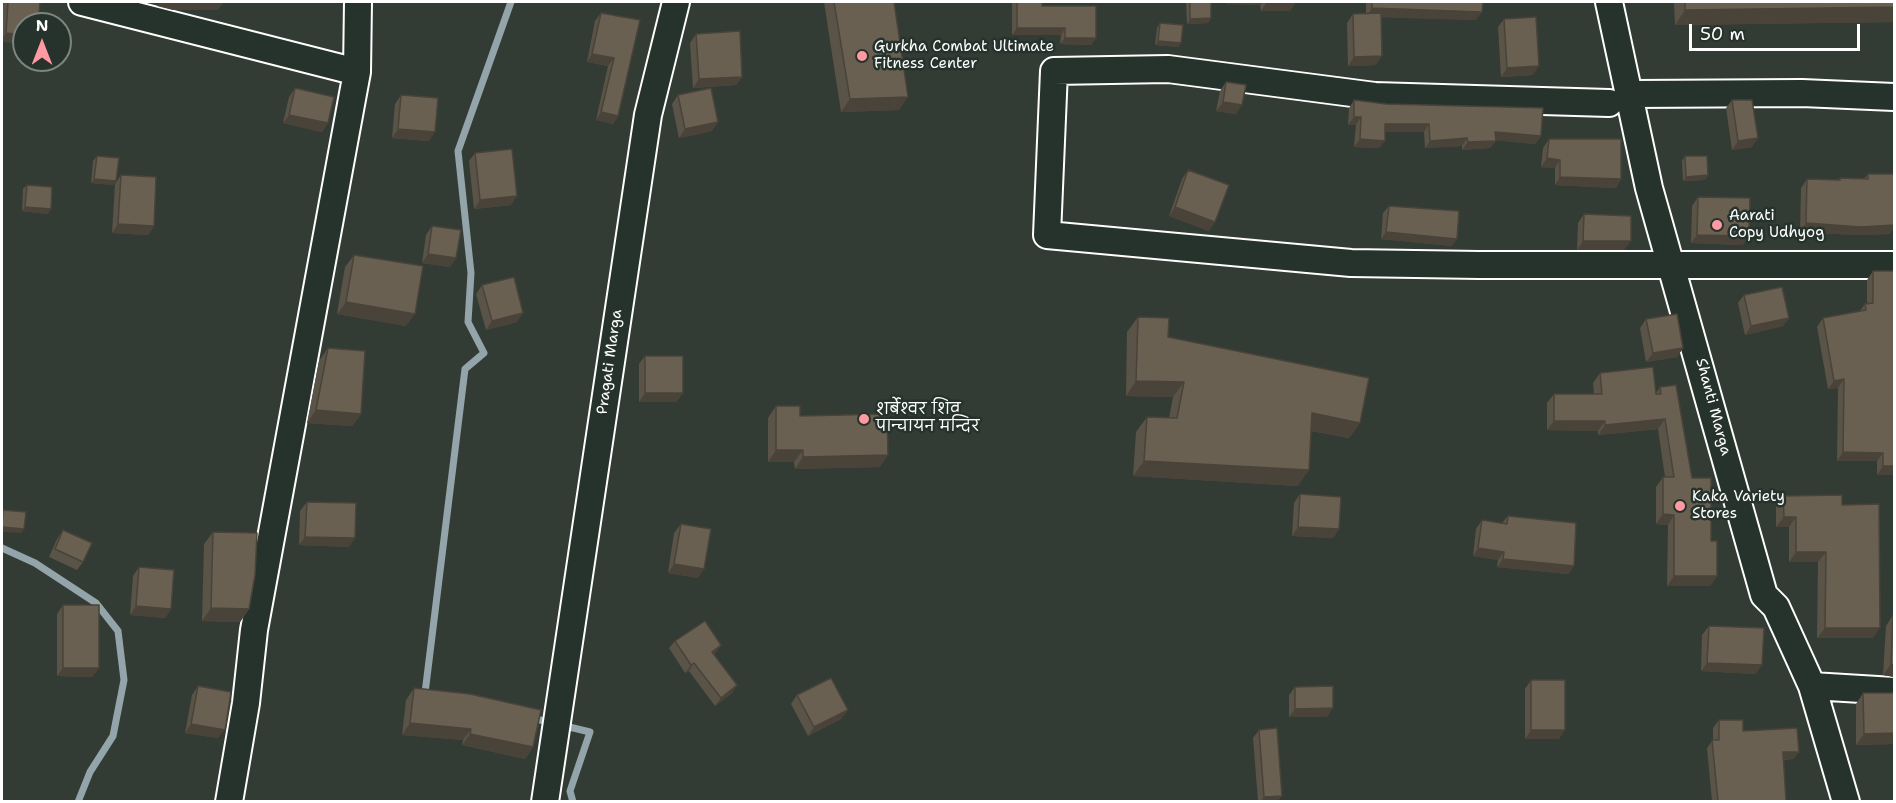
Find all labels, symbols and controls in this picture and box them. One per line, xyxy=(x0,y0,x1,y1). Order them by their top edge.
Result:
north arrow xyxy=(12,12,72,72)
scale bar xyxy=(1692,12,1863,50)
text: N xyxy=(36,15,48,36)
text: 50 m xyxy=(1700,22,1745,46)
place label: Gurkha Combat Ultimate Fitness Center xyxy=(874,38,1054,73)
marker: Gurkha Combat Ultimate Fitness Center xyxy=(855,49,869,63)
place label: Aarati Copy Udhyog xyxy=(1729,207,1824,242)
marker: Aarati Copy Udhyog xyxy=(1710,218,1724,232)
street label: Pragati Marga xyxy=(594,308,626,416)
street label: Shanti Marga xyxy=(1691,356,1735,458)
place label: शर्बेश्वर शिव पान्चायन मन्दिर xyxy=(876,401,979,436)
marker: शर्बेश्वर शिव पान्चायन मन्दिर xyxy=(857,412,871,426)
place label: Kaka Variety Stores xyxy=(1692,488,1785,523)
marker: Kaka Variety Stores xyxy=(1673,499,1687,513)

